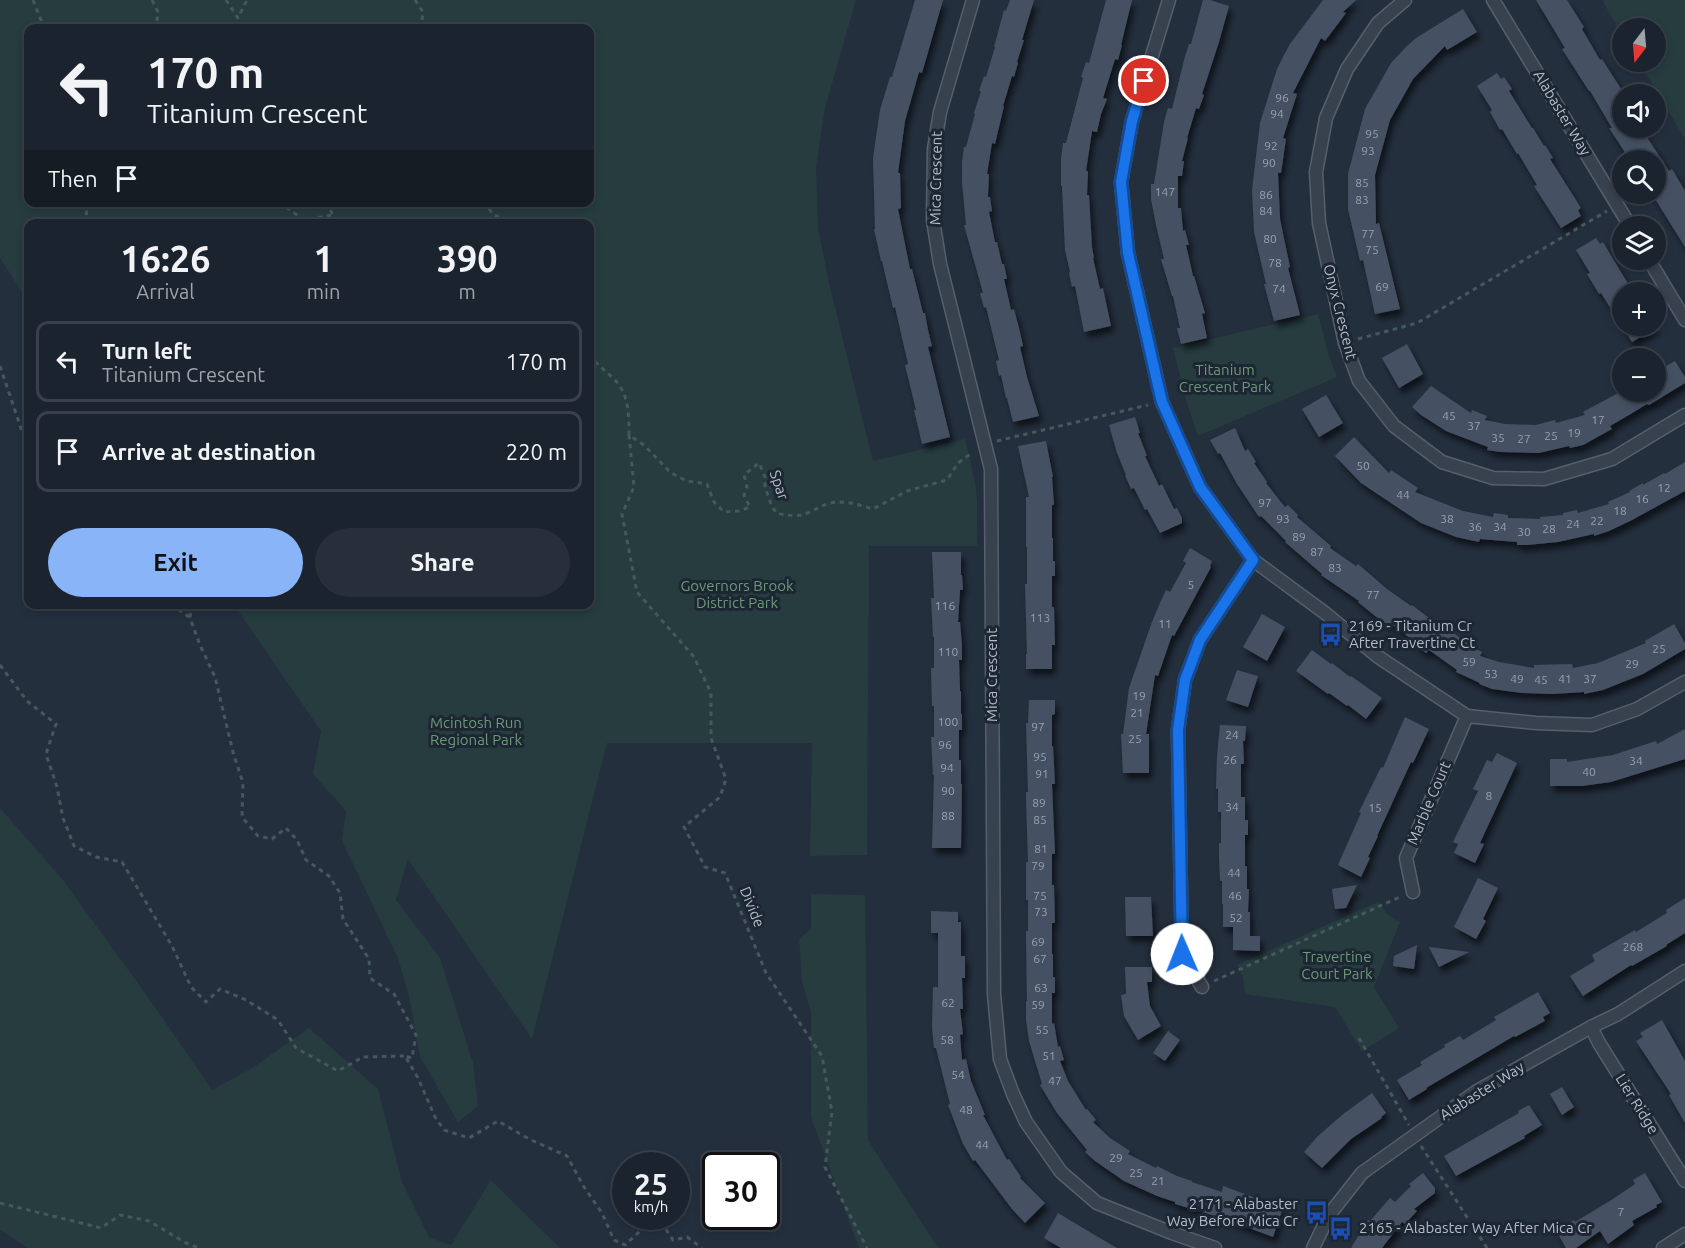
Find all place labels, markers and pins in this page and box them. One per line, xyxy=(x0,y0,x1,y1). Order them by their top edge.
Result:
pin xyxy=(1118,55,1169,106)
place label: 2169 - Titanium Cr After Travertine Ct xyxy=(1349,617,1475,651)
bus stop icon: 2169 - Titanium Cr After Travertine Ct xyxy=(1318,622,1344,648)
place label: 2171 - Alabaster Way Before Mica Cr xyxy=(1167,1195,1298,1229)
bus stop icon: 2171 - Alabaster Way Before Mica Cr xyxy=(1303,1200,1329,1226)
bus stop icon: 2165 - Alabaster Way After Mica Cr xyxy=(1328,1215,1354,1241)
place label: 2165 - Alabaster Way After Mica Cr xyxy=(1359,1219,1592,1236)

